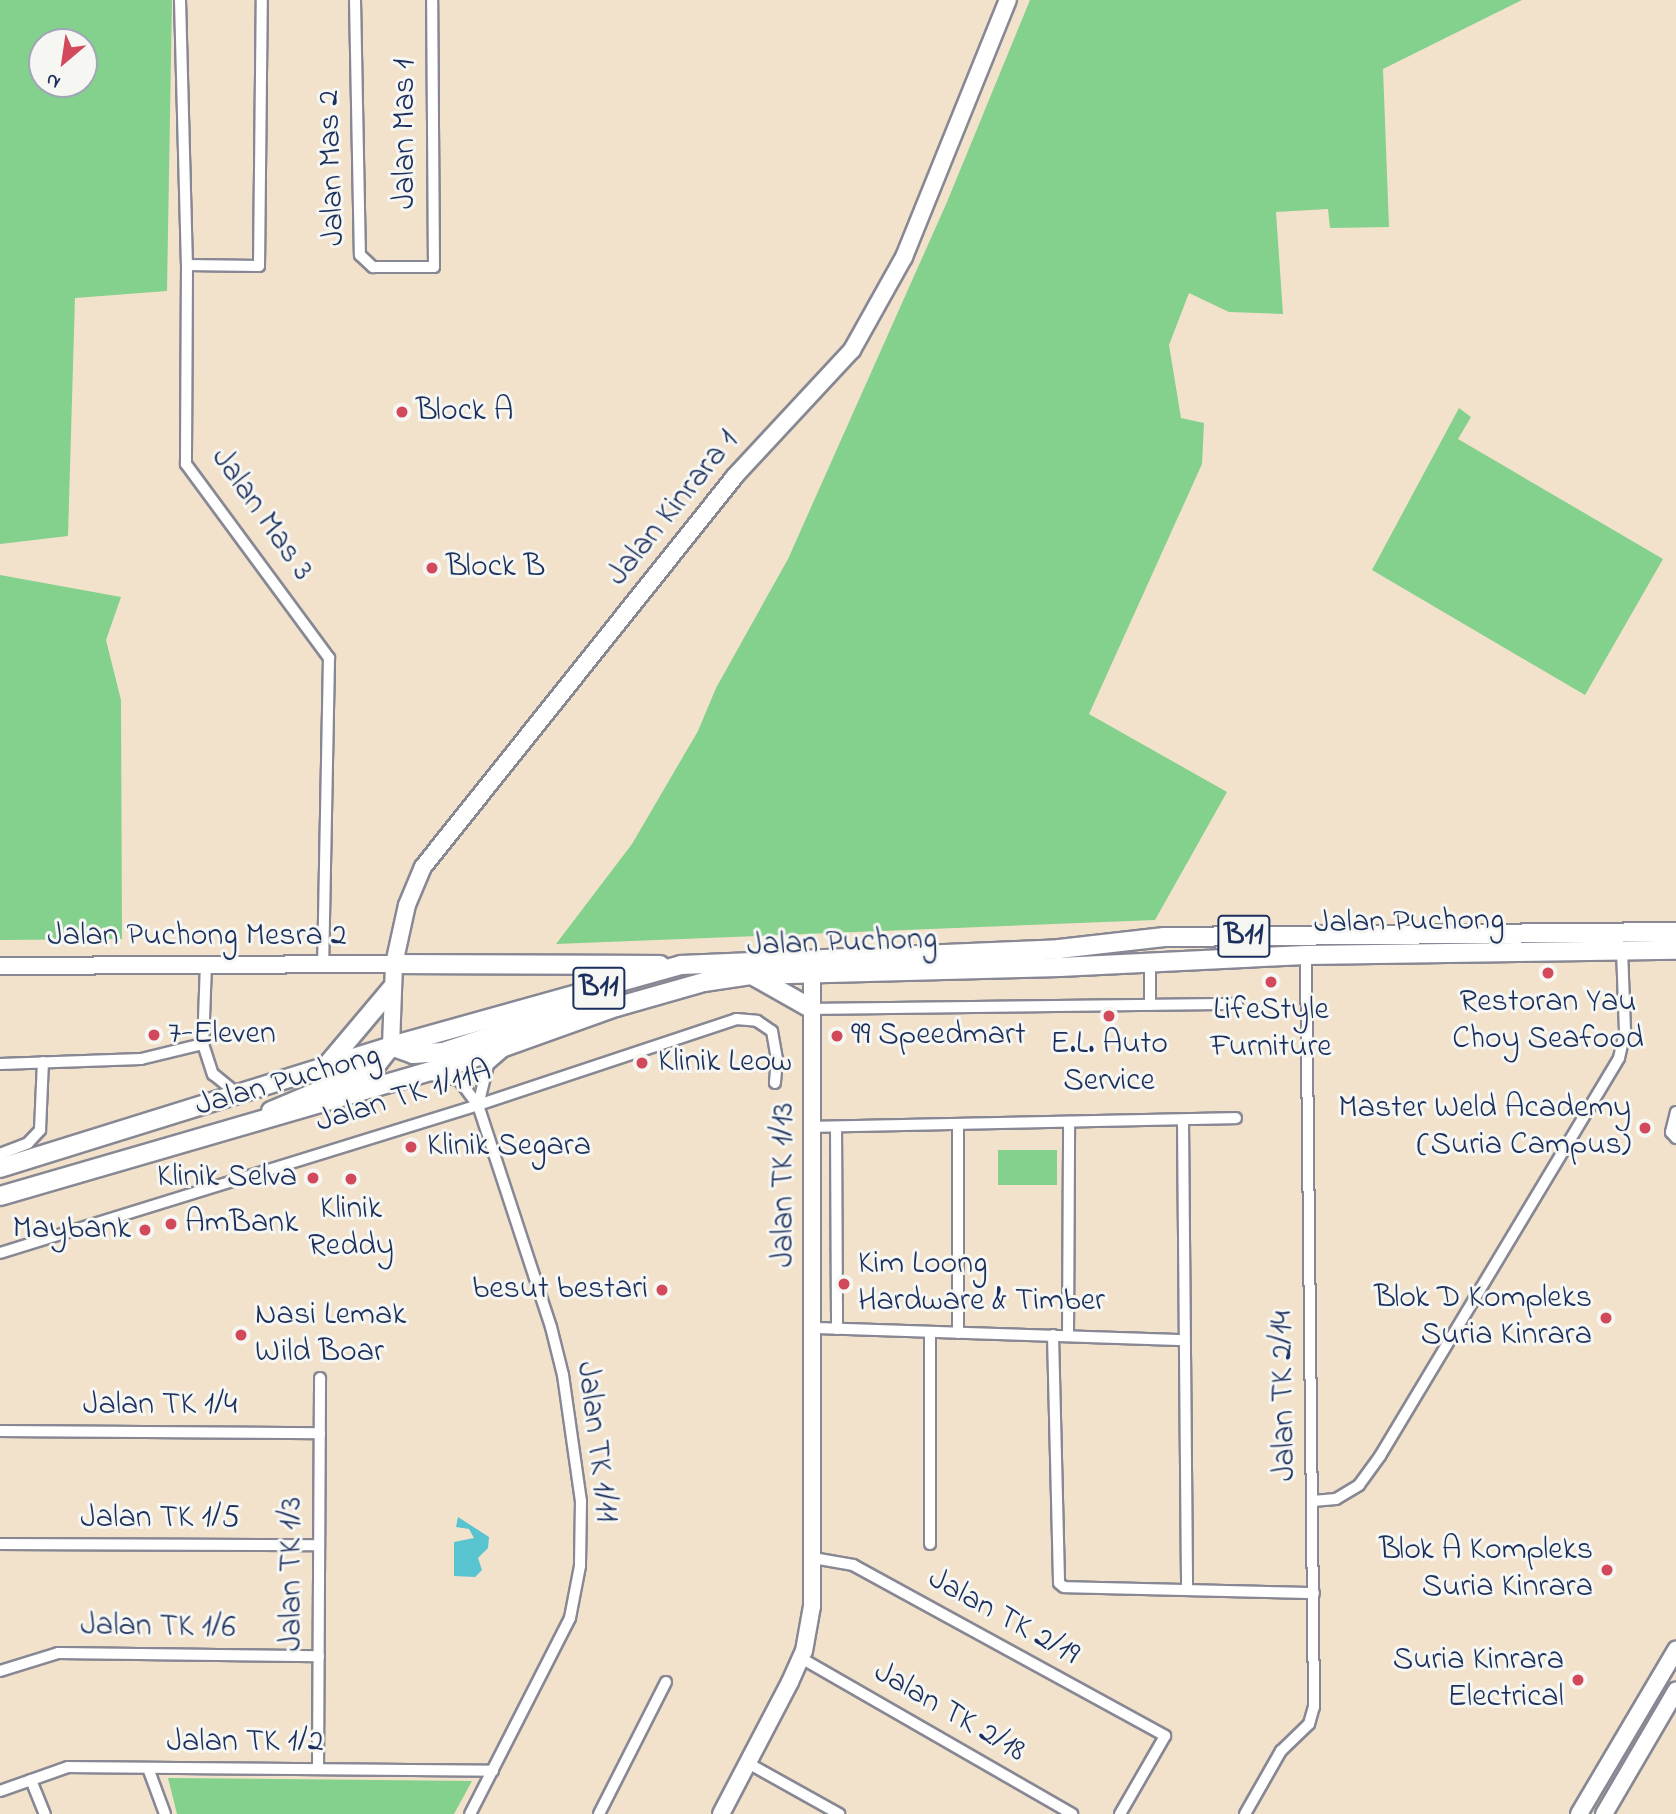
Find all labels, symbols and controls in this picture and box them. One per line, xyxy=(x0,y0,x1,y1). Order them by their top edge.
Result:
north arrow xyxy=(28,28,98,98)
street label: Jalan Mas 1 xyxy=(387,59,425,209)
text: N xyxy=(41,65,66,95)
street label: Jalan Mas 2 xyxy=(311,89,355,247)
place label: Block A xyxy=(416,393,514,431)
marker: Block A xyxy=(394,404,410,420)
street label: Jalan Kinrara 1 xyxy=(600,423,748,595)
street label: Jalan Mas 3 xyxy=(201,441,321,589)
place label: Block B xyxy=(446,549,545,587)
marker: Block B xyxy=(424,560,440,576)
street label: Jalan Puchong xyxy=(1313,902,1505,944)
road number: B11 xyxy=(1216,910,1272,962)
street label: Jalan Puchong Mesra 2 xyxy=(47,918,347,956)
street label: Jalan Puchong xyxy=(746,921,938,967)
road number: B11 xyxy=(571,962,627,1014)
marker: Restoran Yau Choy Seafood xyxy=(1540,965,1556,981)
marker: LifeStyle Furniture xyxy=(1263,974,1279,990)
place label: Restoran Yau Choy Seafood xyxy=(1452,985,1644,1060)
place label: LifeStyle Furniture xyxy=(1210,993,1332,1068)
marker: E.L. Auto Service xyxy=(1101,1008,1117,1024)
place label: 7-Eleven xyxy=(168,1016,276,1054)
place label: 99 Speedmart xyxy=(851,1017,1026,1055)
marker: 7-Eleven xyxy=(146,1027,162,1043)
place label: E.L. Auto Service xyxy=(1050,1027,1168,1102)
marker: 99 Speedmart xyxy=(829,1028,845,1044)
street label: Jalan Puchong xyxy=(191,1037,385,1127)
place label: Klinik Leow xyxy=(658,1044,792,1082)
street label: Jalan TK 1/11A xyxy=(312,1053,496,1143)
marker: Klinik Leow xyxy=(632,1053,652,1073)
place label: Master Weld Academy (Suria Campus) xyxy=(1338,1091,1631,1166)
street label: Jalan TK 1/13 xyxy=(766,1103,804,1267)
marker: Master Weld Academy (Suria Campus) xyxy=(1637,1120,1653,1136)
place label: Klinik Segara xyxy=(427,1128,591,1166)
marker: Klinik Segara xyxy=(401,1137,421,1157)
place label: Klinik Selva xyxy=(157,1159,297,1197)
marker: Klinik Selva xyxy=(303,1168,323,1188)
marker: Klinik Reddy xyxy=(341,1169,361,1189)
place label: Klinik Reddy xyxy=(308,1192,394,1267)
place label: AmBank xyxy=(185,1205,298,1243)
place label: Maybank xyxy=(13,1211,131,1249)
marker: AmBank xyxy=(163,1216,179,1232)
marker: Maybank xyxy=(137,1222,153,1238)
place label: Kim Loong Hardware & Timber xyxy=(858,1247,1105,1322)
place label: besut bestari xyxy=(472,1271,648,1309)
marker: Kim Loong Hardware & Timber xyxy=(836,1276,852,1292)
place label: Blok D Kompleks Suria Kinrara xyxy=(1374,1281,1592,1356)
marker: besut bestari xyxy=(654,1282,670,1298)
place label: Nasi Lemak Wild Boar xyxy=(255,1298,406,1373)
street label: Jalan TK 2/14 xyxy=(1264,1310,1306,1482)
marker: Blok D Kompleks Suria Kinrara xyxy=(1598,1310,1614,1326)
marker: Nasi Lemak Wild Boar xyxy=(233,1327,249,1343)
street label: Jalan TK 1/11 xyxy=(566,1359,624,1525)
street label: Jalan TK 1/4 xyxy=(83,1387,237,1425)
street label: Jalan TK 1/3 xyxy=(274,1497,312,1651)
street label: Jalan TK 1/5 xyxy=(80,1500,240,1538)
place label: Blok A Kompleks Suria Kinrara xyxy=(1379,1533,1593,1608)
street label: Jalan TK 2/19 xyxy=(921,1561,1085,1675)
marker: Blok A Kompleks Suria Kinrara xyxy=(1599,1562,1615,1578)
street label: Jalan TK 1/6 xyxy=(80,1607,236,1649)
place label: Suria Kinrara Electrical xyxy=(1393,1643,1564,1718)
street label: Jalan TK 2/18 xyxy=(866,1654,1032,1772)
marker: Suria Kinrara Electrical xyxy=(1570,1672,1586,1688)
street label: Jalan TK 1/2 xyxy=(166,1724,324,1762)

